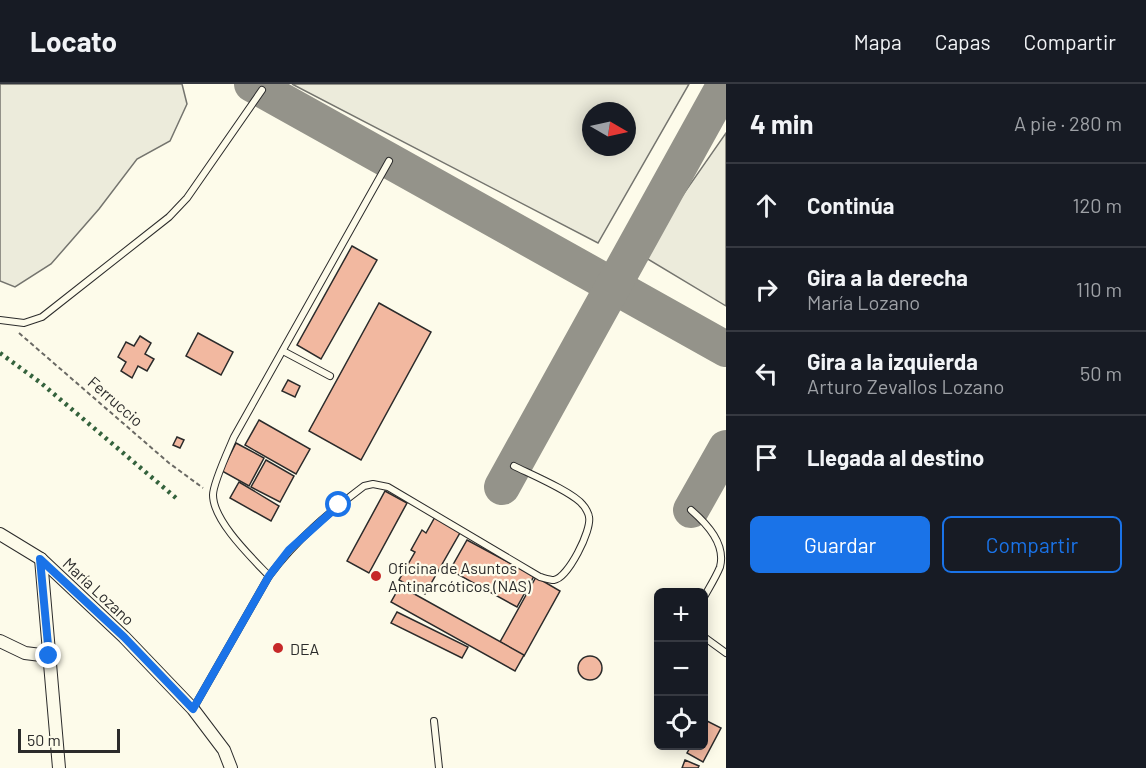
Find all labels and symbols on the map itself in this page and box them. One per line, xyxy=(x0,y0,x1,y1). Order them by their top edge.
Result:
north arrow xyxy=(582,102,636,156)
street label: Ferruccio xyxy=(85,372,147,430)
route start xyxy=(325,491,351,517)
street label: María Lozano xyxy=(59,553,139,629)
place label: Oficina de Asuntos Antinarcóticos (NAS) xyxy=(388,558,532,595)
marker: Oficina de Asuntos Antinarcóticos (NAS) xyxy=(369,569,383,583)
place label: DEA xyxy=(290,639,320,658)
marker: DEA xyxy=(271,641,285,655)
route end xyxy=(35,642,61,668)
scale bar xyxy=(18,726,120,754)

